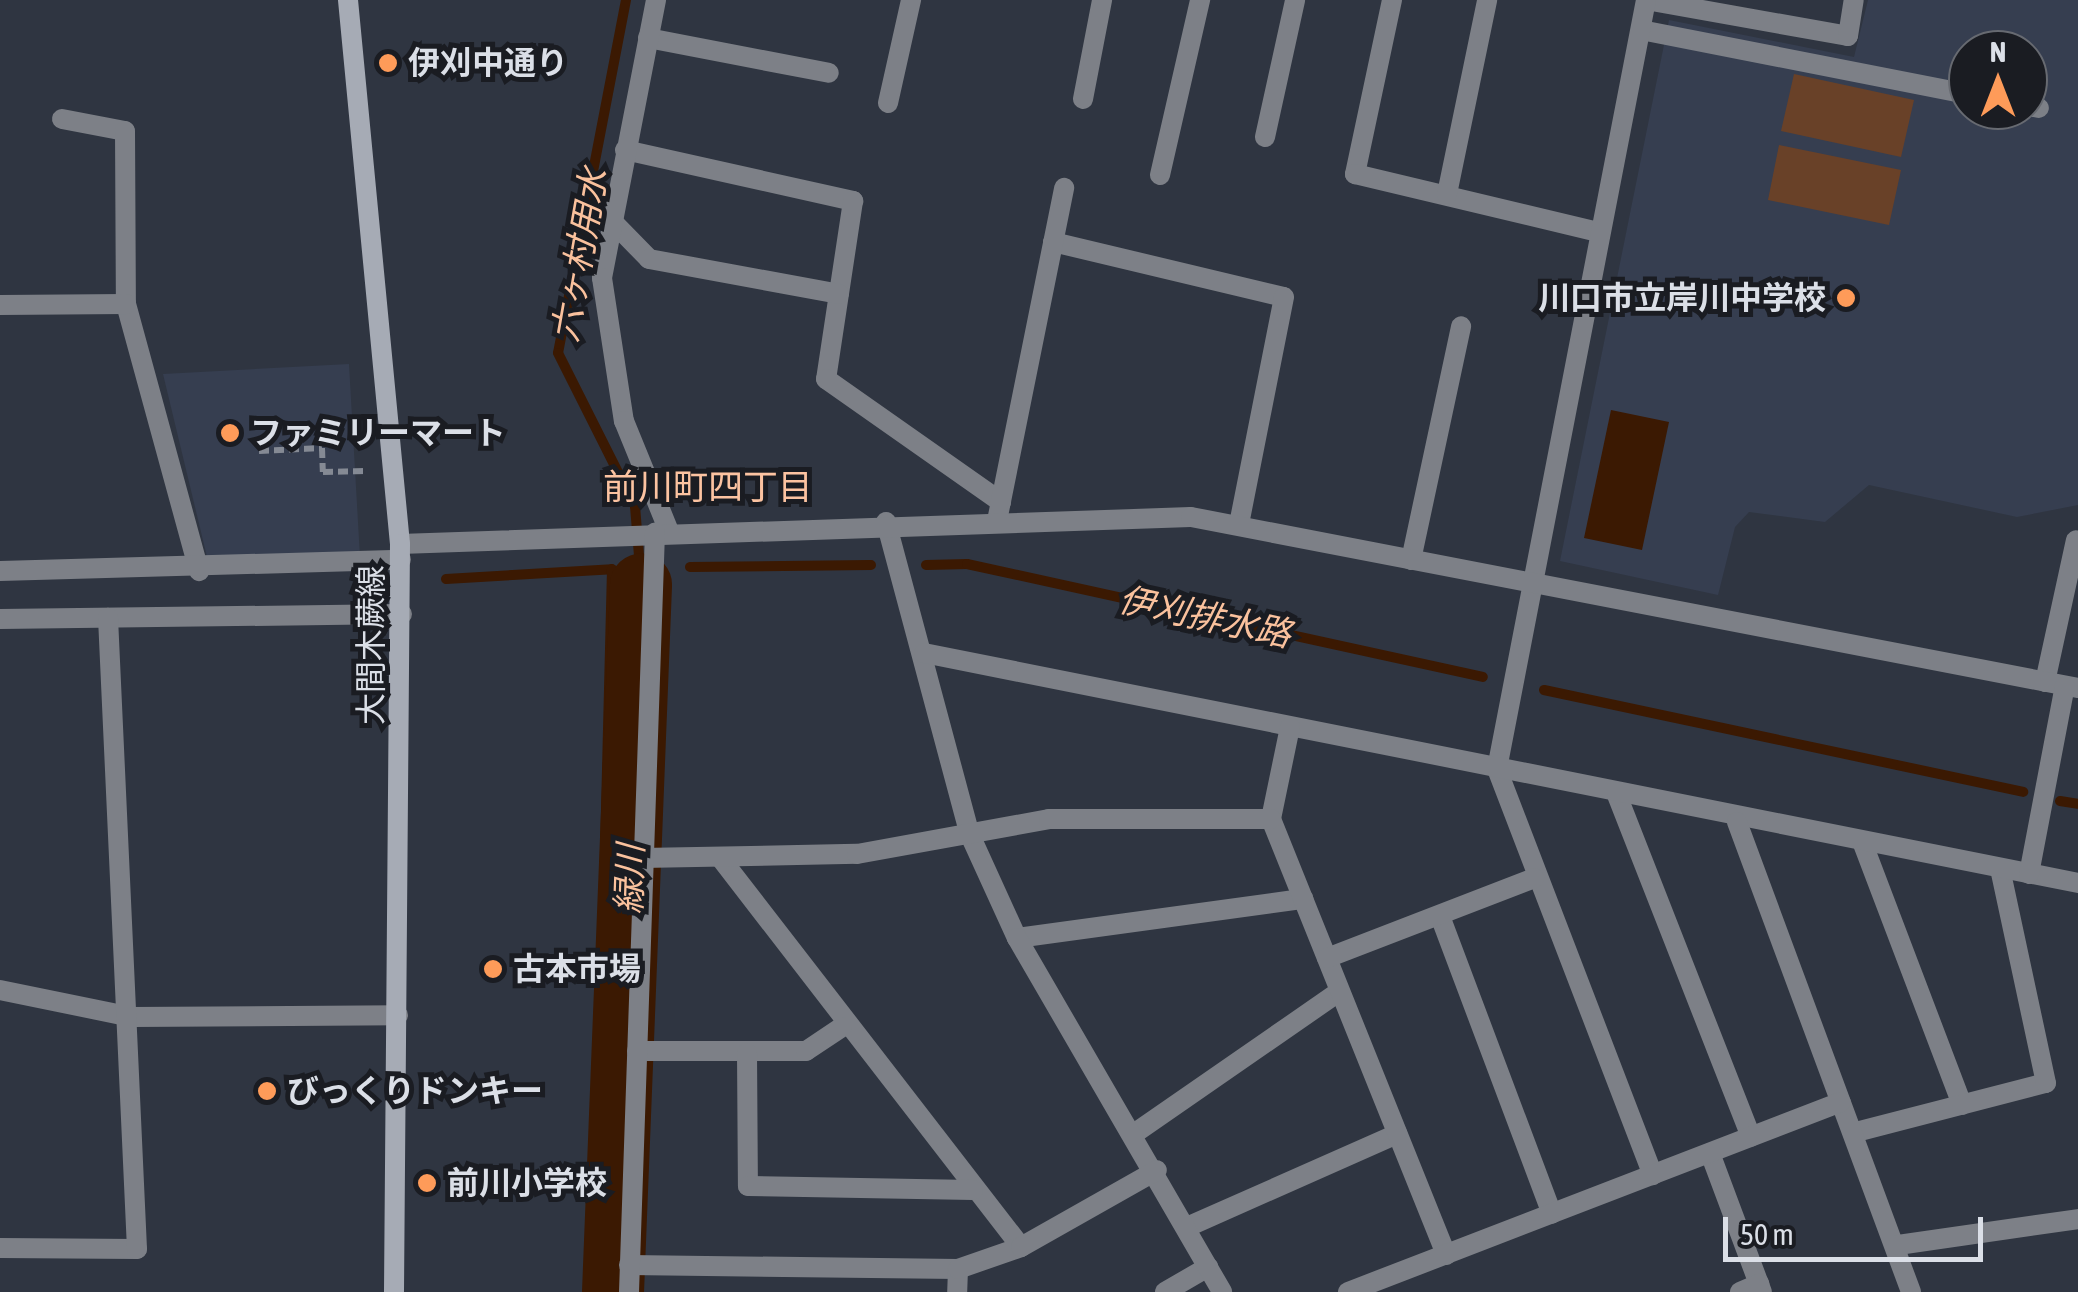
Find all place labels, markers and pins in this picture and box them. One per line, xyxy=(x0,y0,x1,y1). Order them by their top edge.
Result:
place label: 伊刈中通り xyxy=(408,44,568,82)
marker: 伊刈中通り xyxy=(377,52,399,74)
place label: 川口市立岸川中学校 xyxy=(1538,279,1826,317)
marker: 川口市立岸川中学校 xyxy=(1835,287,1857,309)
place label: ファミリーマート xyxy=(250,414,506,452)
marker: ファミリーマート xyxy=(219,422,241,444)
place label: 古本市場 xyxy=(513,950,641,988)
marker: 古本市場 xyxy=(482,958,504,980)
place label: びっくりドンキー xyxy=(287,1072,543,1110)
marker: びっくりドンキー xyxy=(256,1080,278,1102)
place label: 前川小学校 xyxy=(447,1164,607,1202)
marker: 前川小学校 xyxy=(416,1172,438,1194)

